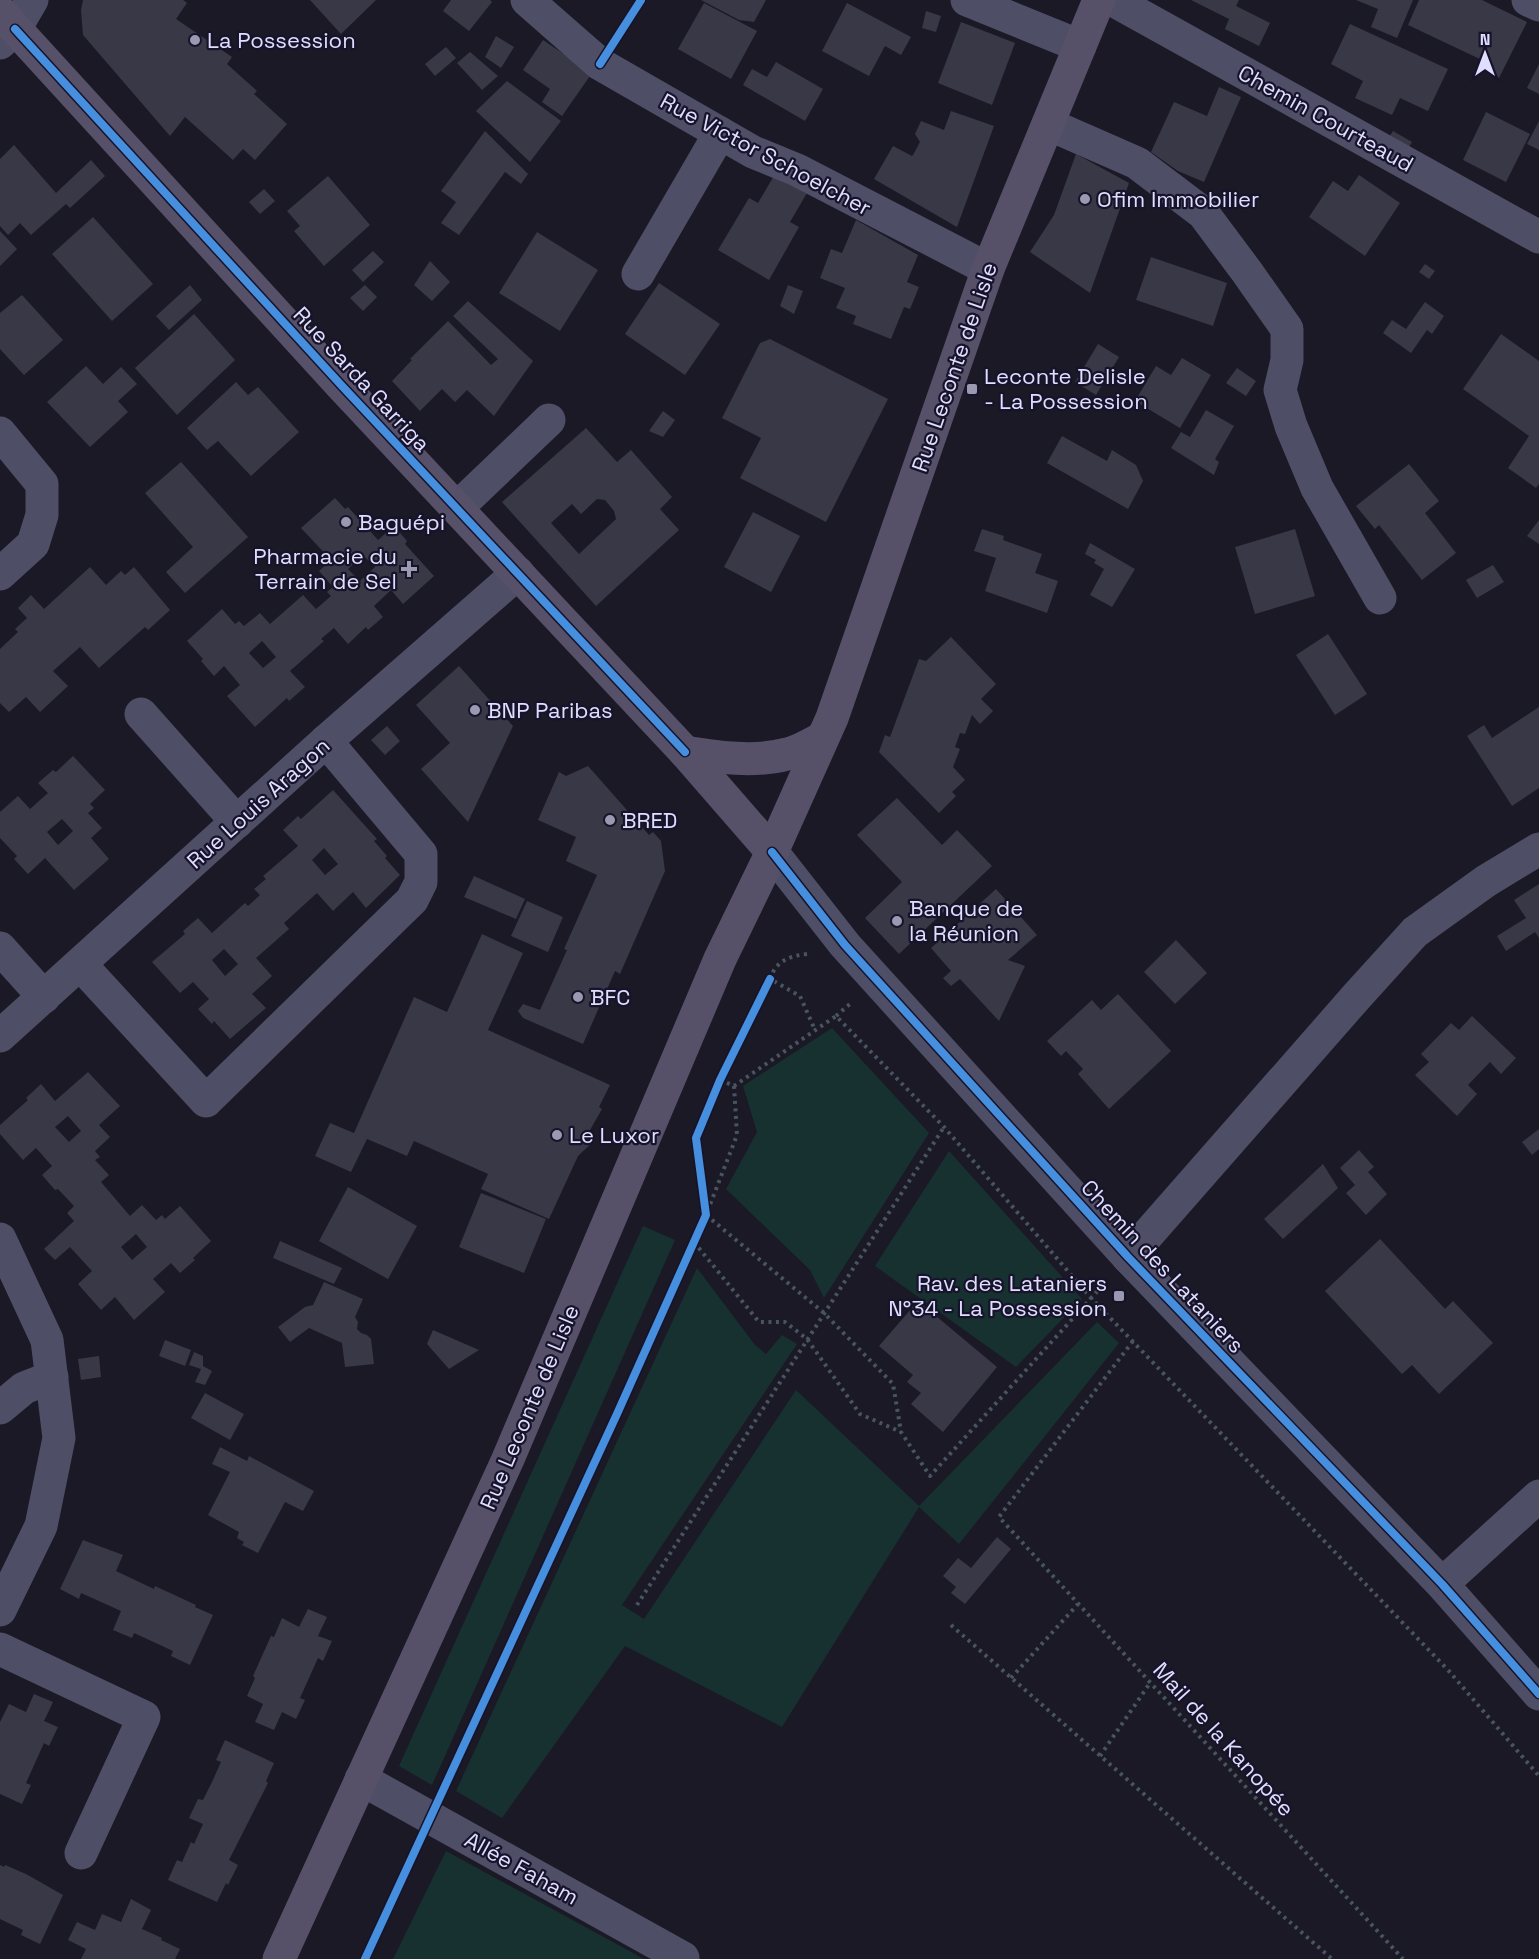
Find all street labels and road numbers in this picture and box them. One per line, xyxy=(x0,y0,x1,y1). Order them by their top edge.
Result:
street label: Chemin Courteaud xyxy=(1233,58,1419,178)
street label: Rue Victor Schoelcher xyxy=(656,87,876,221)
street label: Rue Leconte de Lisle xyxy=(905,259,1003,475)
street label: Rue Sarda Garriga xyxy=(288,301,437,458)
street label: Rue Louis Aragon xyxy=(181,731,335,875)
street label: Chemin des Lataniers xyxy=(1075,1174,1251,1358)
street label: Rue Leconte de Lisle xyxy=(473,1300,585,1514)
street label: Mail de la Kanopée xyxy=(1147,1656,1301,1822)
street label: Allée Faham xyxy=(460,1825,584,1911)

